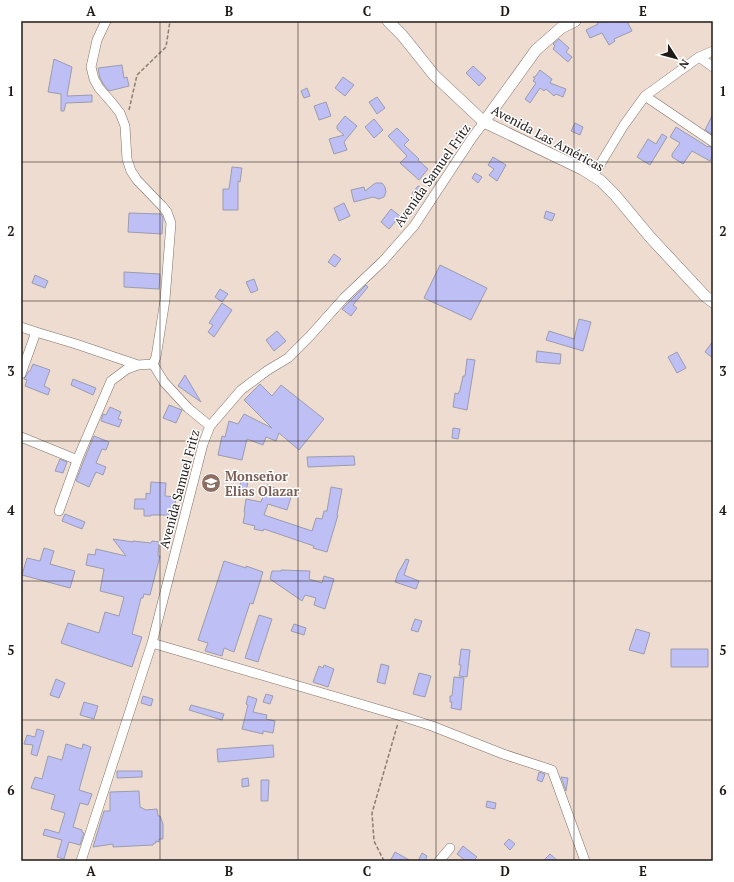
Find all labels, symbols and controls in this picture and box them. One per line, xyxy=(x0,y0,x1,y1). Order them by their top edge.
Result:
text: A xyxy=(86,2,96,20)
text: B xyxy=(225,2,233,20)
text: C xyxy=(363,2,371,20)
text: D xyxy=(500,2,510,20)
text: E xyxy=(639,2,647,20)
north arrow xyxy=(656,38,696,78)
text: N xyxy=(676,56,692,72)
text: 1 xyxy=(7,82,15,100)
text: 1 xyxy=(719,82,727,100)
street label: Avenida Las Américas xyxy=(488,101,608,175)
street label: Avenida Samuel Fritz xyxy=(390,120,474,230)
text: 2 xyxy=(7,222,15,240)
text: 2 xyxy=(719,222,727,240)
text: 3 xyxy=(7,362,15,380)
text: 3 xyxy=(719,362,727,380)
street label: Avenida Samuel Fritz xyxy=(154,428,204,550)
place label: Monseñor Elias Olazar xyxy=(225,467,299,500)
school or university icon: Monseñor Elias Olazar xyxy=(200,472,222,494)
text: 4 xyxy=(7,501,15,519)
text: 4 xyxy=(719,501,727,519)
text: 5 xyxy=(7,641,15,659)
text: 5 xyxy=(719,641,727,659)
text: 6 xyxy=(7,781,15,799)
text: 6 xyxy=(719,781,727,799)
text: A xyxy=(86,862,96,880)
text: B xyxy=(225,862,233,880)
text: C xyxy=(363,862,371,880)
text: D xyxy=(500,862,510,880)
text: E xyxy=(639,862,647,880)

